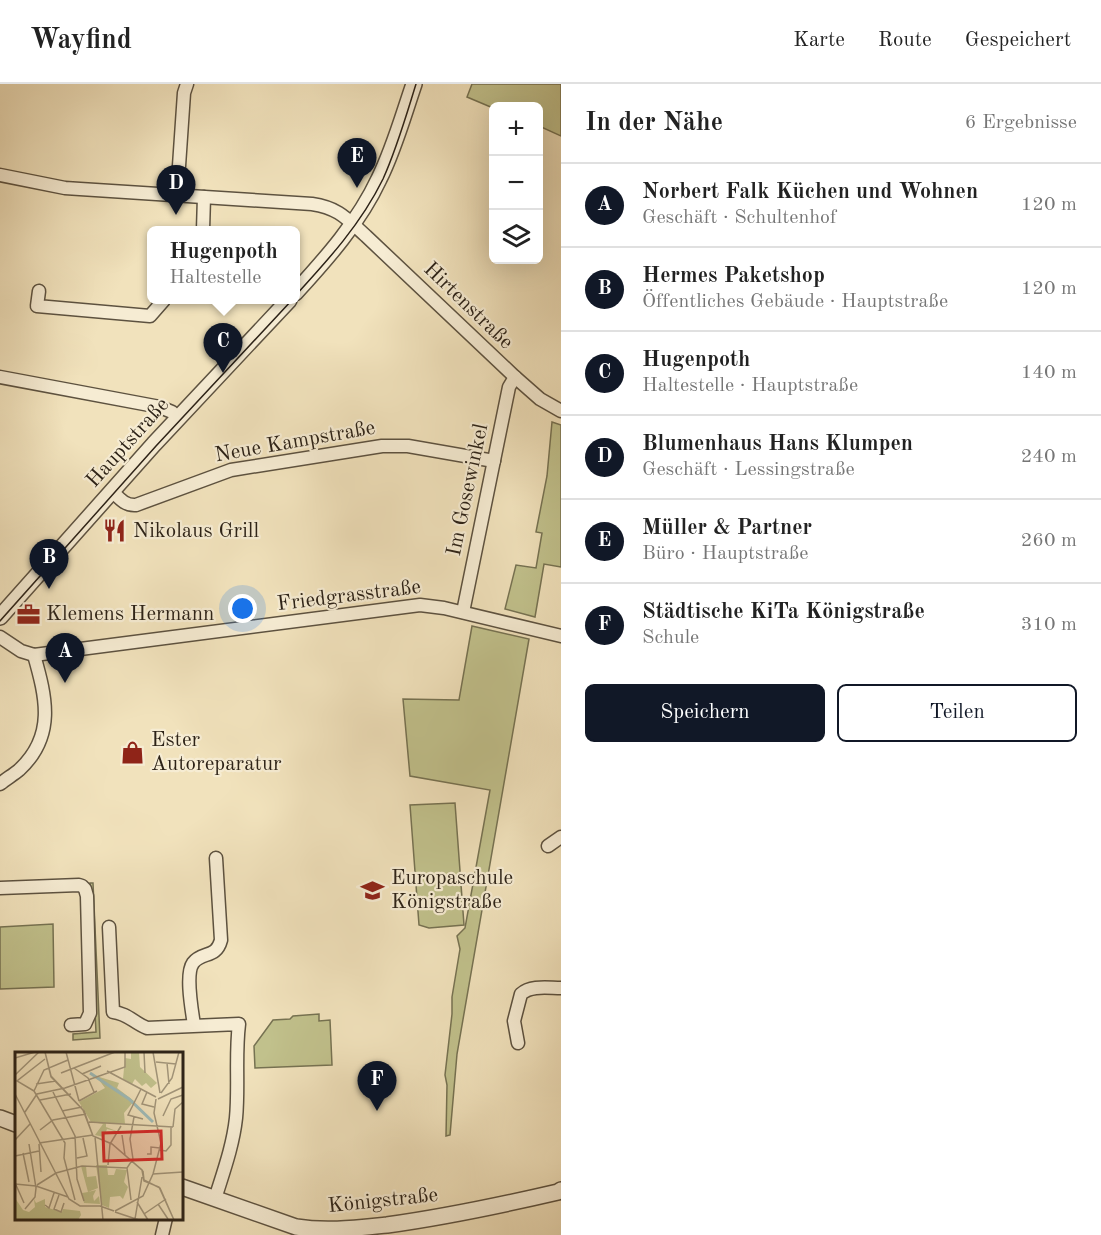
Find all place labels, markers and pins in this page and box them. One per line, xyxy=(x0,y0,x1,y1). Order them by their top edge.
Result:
pin: E xyxy=(338,138,376,188)
pin: D xyxy=(156,166,195,215)
pin: C xyxy=(204,324,242,373)
restaurant icon: Nikolaus Grill xyxy=(102,518,128,544)
place label: Nikolaus Grill xyxy=(133,521,259,542)
pin: B xyxy=(29,540,68,589)
office icon: Klemens Hermann xyxy=(15,601,41,627)
place label: Klemens Hermann xyxy=(46,604,214,625)
pin: A xyxy=(46,634,84,683)
place label: Ester Autoreparatur xyxy=(151,730,282,775)
shop icon: Ester Autoreparatur xyxy=(120,739,146,765)
place label: Europaschule Königstraße xyxy=(391,868,513,913)
school or university icon: Europaschule Königstraße xyxy=(360,877,386,903)
pin: F xyxy=(358,1062,397,1111)

